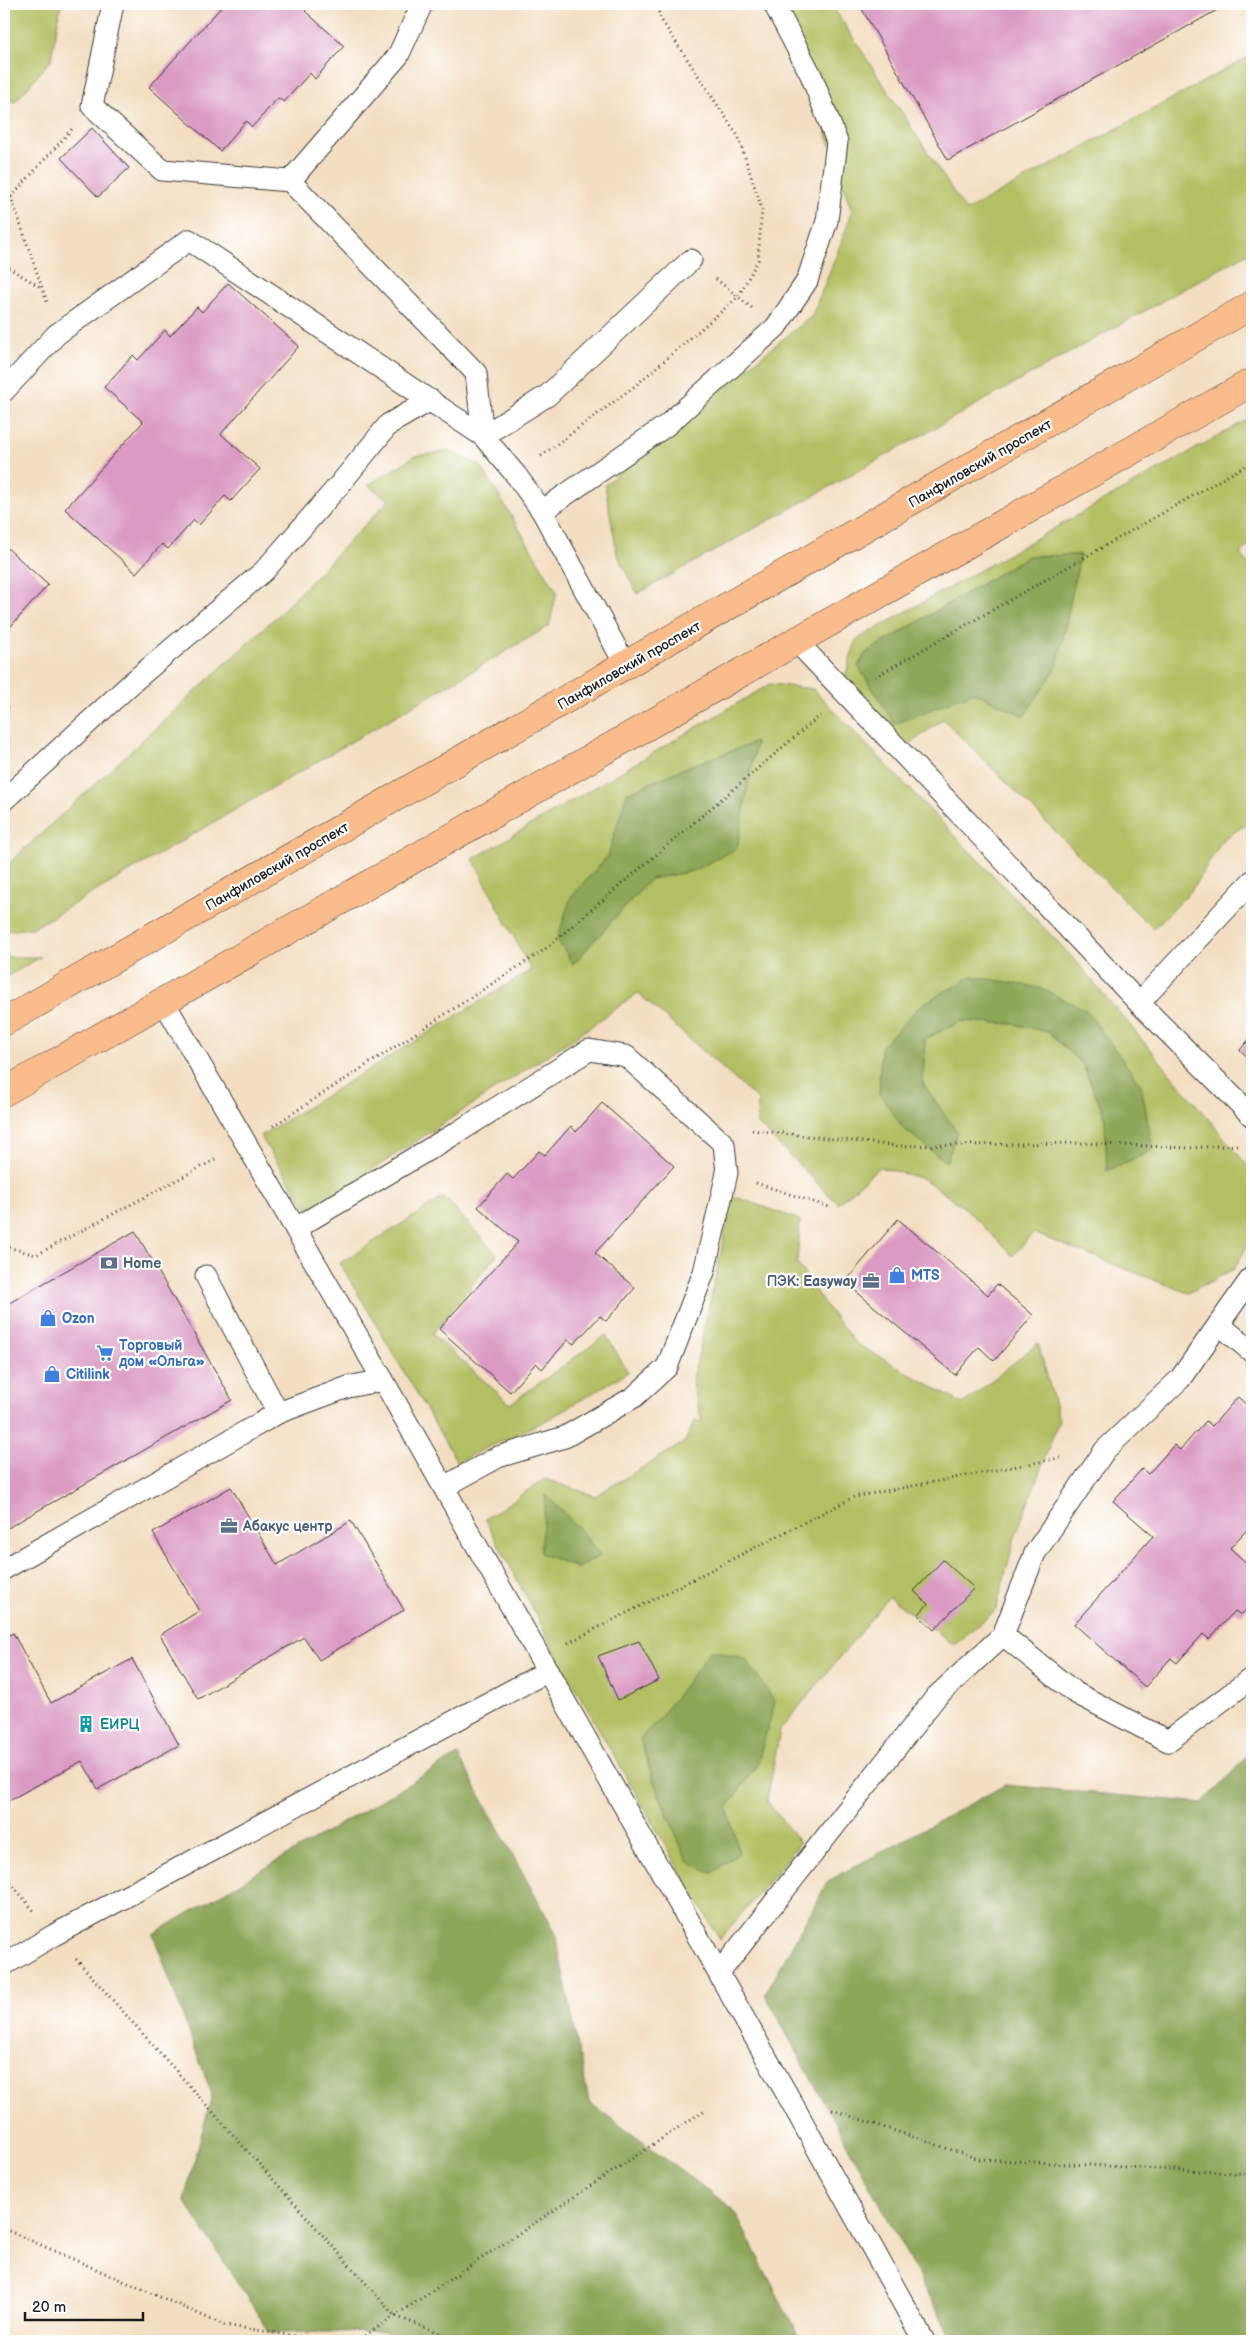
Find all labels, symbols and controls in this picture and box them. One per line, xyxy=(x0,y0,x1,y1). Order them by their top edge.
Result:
street label: Панфиловский проспект xyxy=(906,415,1055,511)
street label: Панфиловский проспект xyxy=(555,617,704,713)
street label: Панфиловский проспект xyxy=(203,818,352,914)
bank icon: Home xyxy=(99,1253,119,1273)
place label: Home xyxy=(123,1255,161,1272)
shop icon: MTS xyxy=(887,1265,907,1285)
place label: MTS xyxy=(911,1267,940,1284)
office icon: ПЭК: Easyway xyxy=(861,1271,881,1291)
place label: ПЭК: Easyway xyxy=(767,1273,858,1290)
shop icon: Ozon xyxy=(38,1308,58,1328)
place label: Ozon xyxy=(62,1310,95,1327)
place label: Торговый дом «Ольга» xyxy=(118,1337,205,1370)
supermarket icon: Торговый дом «Ольга» xyxy=(95,1343,115,1363)
shop icon: Citilink xyxy=(42,1364,62,1384)
place label: Citilink xyxy=(66,1366,110,1383)
office icon: Абакус центр xyxy=(219,1516,239,1536)
place label: Абакус центр xyxy=(242,1518,333,1535)
building icon: ЕИРЦ xyxy=(76,1714,96,1734)
place label: ЕИРЦ xyxy=(100,1716,140,1733)
scale bar xyxy=(25,2290,142,2322)
text: 20 m xyxy=(32,2298,66,2317)

